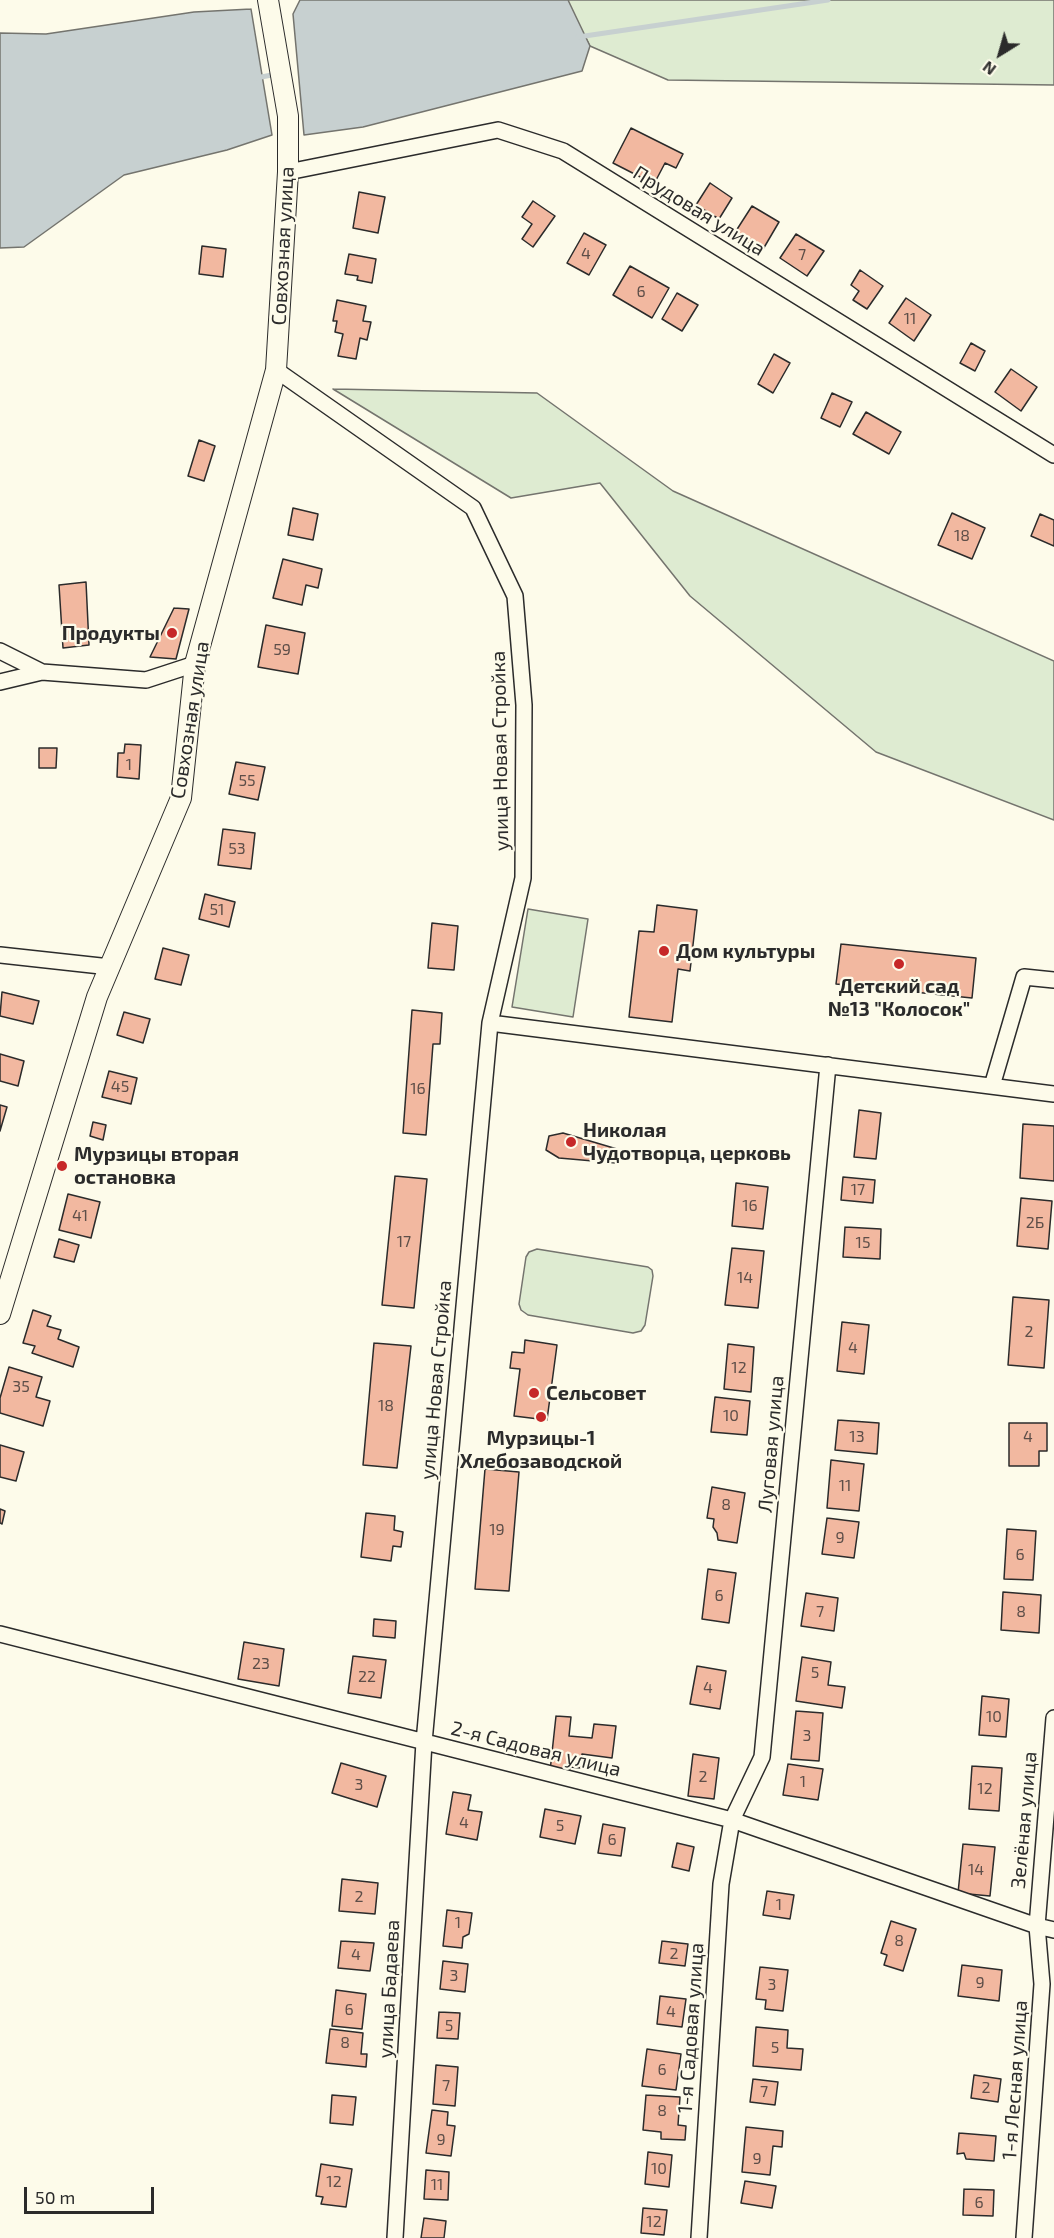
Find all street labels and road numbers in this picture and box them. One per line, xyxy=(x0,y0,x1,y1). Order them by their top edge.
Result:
street label: Прудовая улица xyxy=(629,161,769,261)
street label: Совхозная улица xyxy=(267,166,299,326)
street label: Совхозная улица xyxy=(166,639,214,801)
street label: улица Новая Стройка xyxy=(486,651,514,851)
street label: улица Новая Стройка xyxy=(415,1279,457,1481)
street label: Луговая улица xyxy=(753,1374,789,1514)
street label: 2-я Садовая улица xyxy=(449,1716,623,1782)
street label: Зелёная улица xyxy=(1006,1750,1042,1890)
street label: улица Бадаева xyxy=(373,1919,405,2059)
street label: 1-я Садовая улица xyxy=(673,1942,709,2114)
street label: 1-я Лесная улица xyxy=(997,1999,1033,2161)

